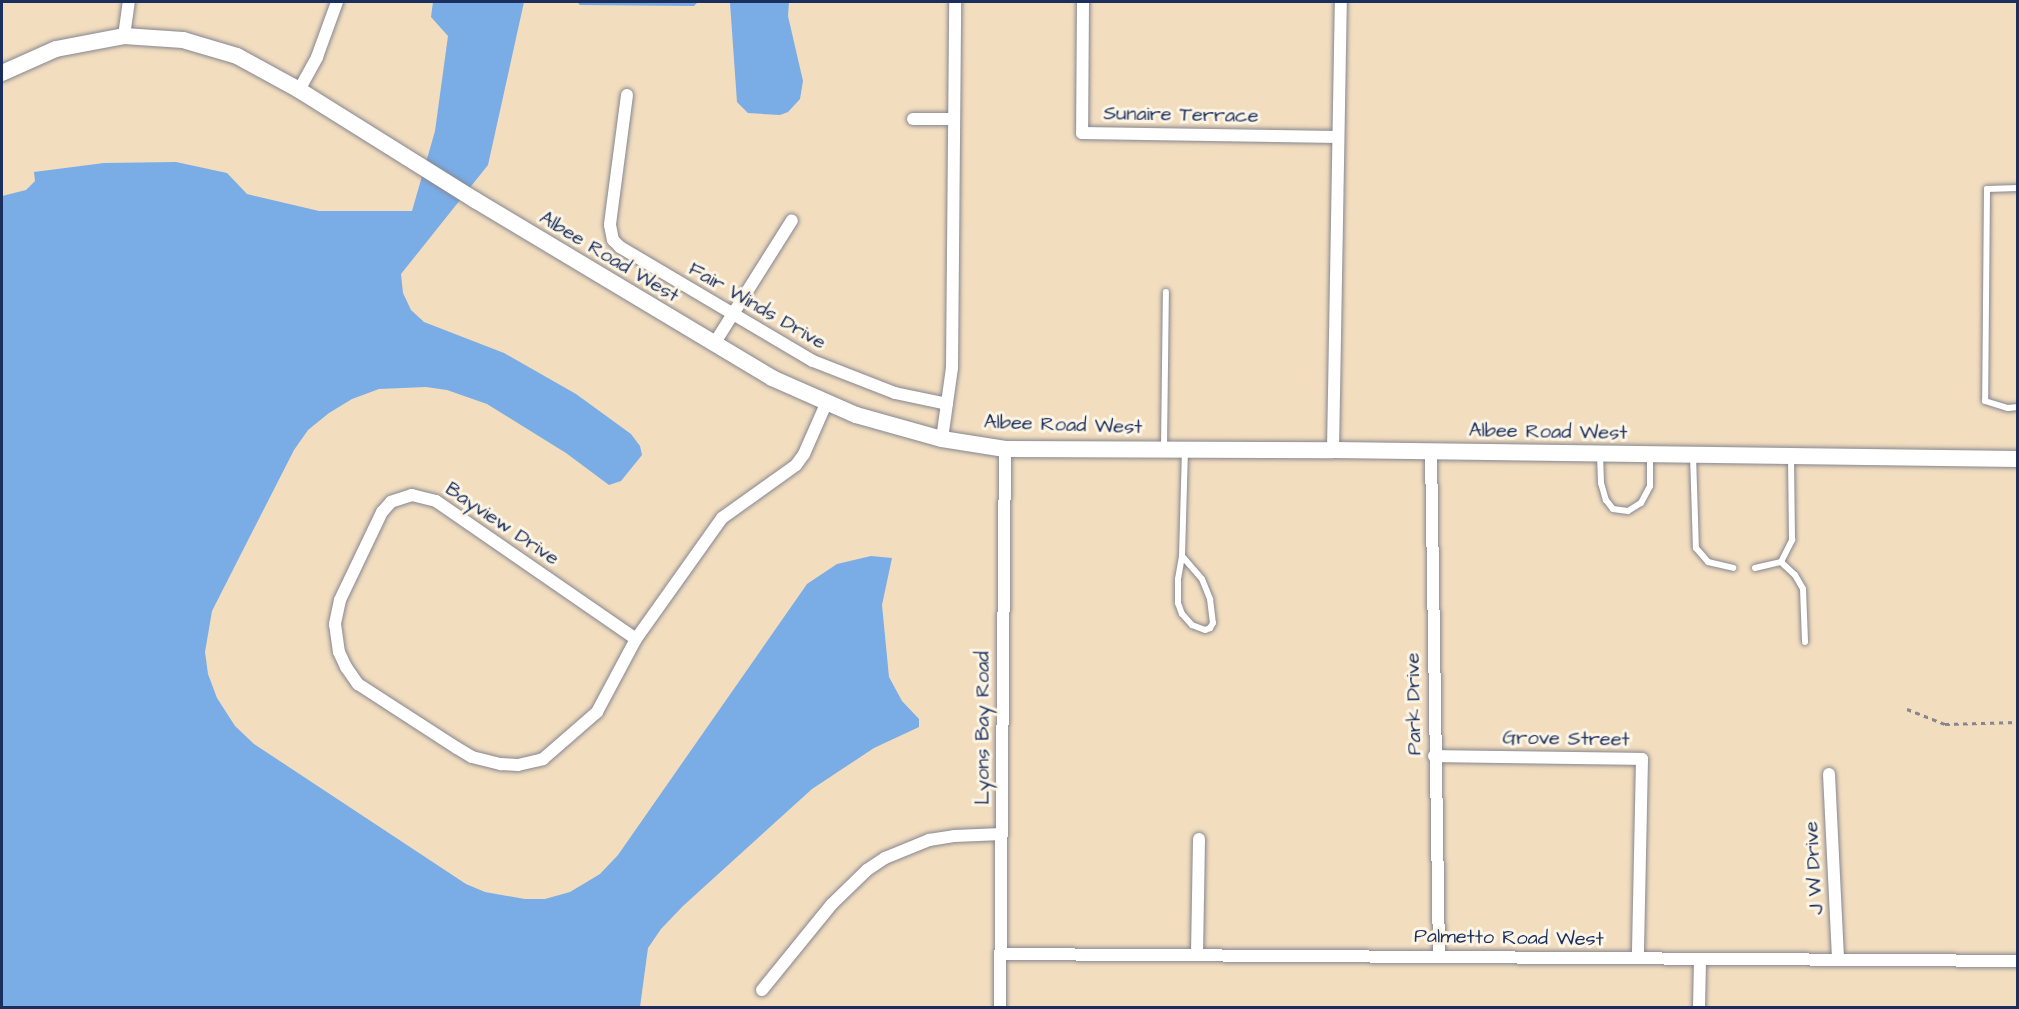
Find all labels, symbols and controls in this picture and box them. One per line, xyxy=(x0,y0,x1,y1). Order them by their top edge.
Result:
street label: Sunaire Terrace xyxy=(1103,102,1259,128)
street label: Albee Road West xyxy=(535,206,683,308)
street label: Fair Winds Drive xyxy=(684,257,830,355)
street label: Albee Road West xyxy=(983,410,1143,440)
street label: Albee Road West xyxy=(1469,419,1627,445)
street label: Bayview Drive xyxy=(441,477,563,571)
street label: Lyons Bay Road xyxy=(971,651,995,805)
street label: Park Drive xyxy=(1401,653,1427,755)
street label: Grove Street xyxy=(1502,726,1630,752)
street label: J W Drive xyxy=(1800,821,1828,915)
street label: Palmetto Road West xyxy=(1414,924,1604,952)

